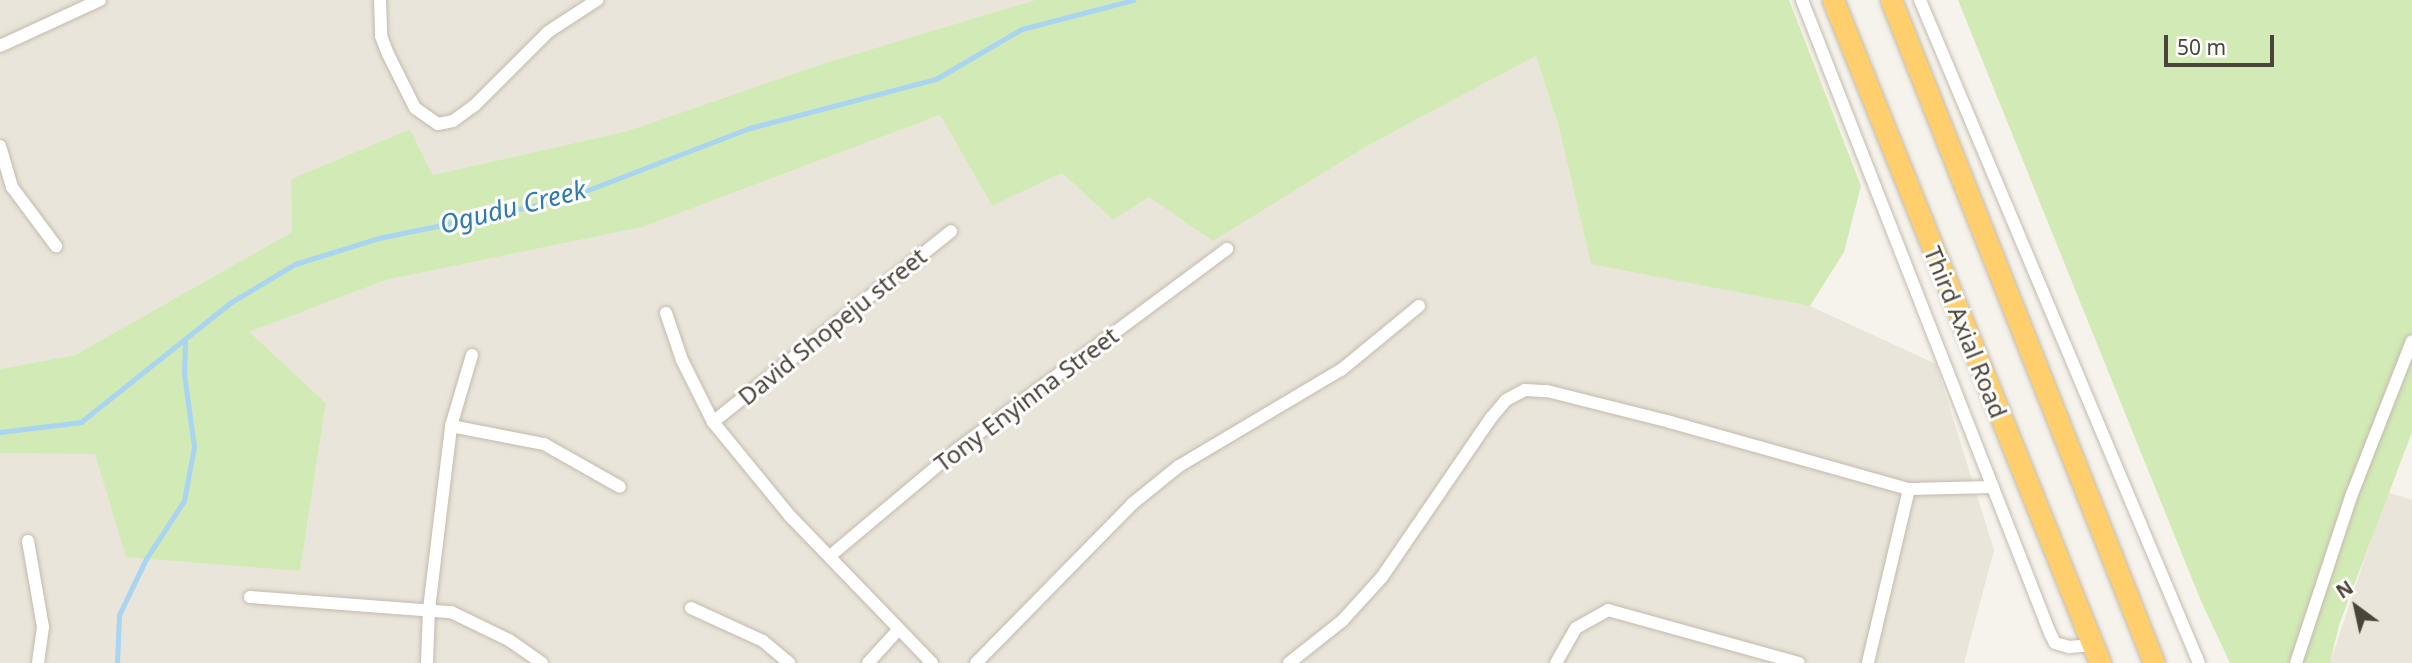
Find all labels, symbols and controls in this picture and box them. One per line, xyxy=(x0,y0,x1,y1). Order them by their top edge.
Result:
scale bar xyxy=(2167,21,2277,65)
text: 50 m xyxy=(2177,33,2226,61)
water label: Ogudu Creek xyxy=(437,174,589,240)
street label: David Shopeju street xyxy=(732,241,932,411)
street label: Third Axial Road xyxy=(1918,242,2014,422)
street label: Tony Enyinna Street xyxy=(928,321,1124,477)
north arrow xyxy=(2321,572,2391,642)
text: N xyxy=(2331,574,2358,605)

